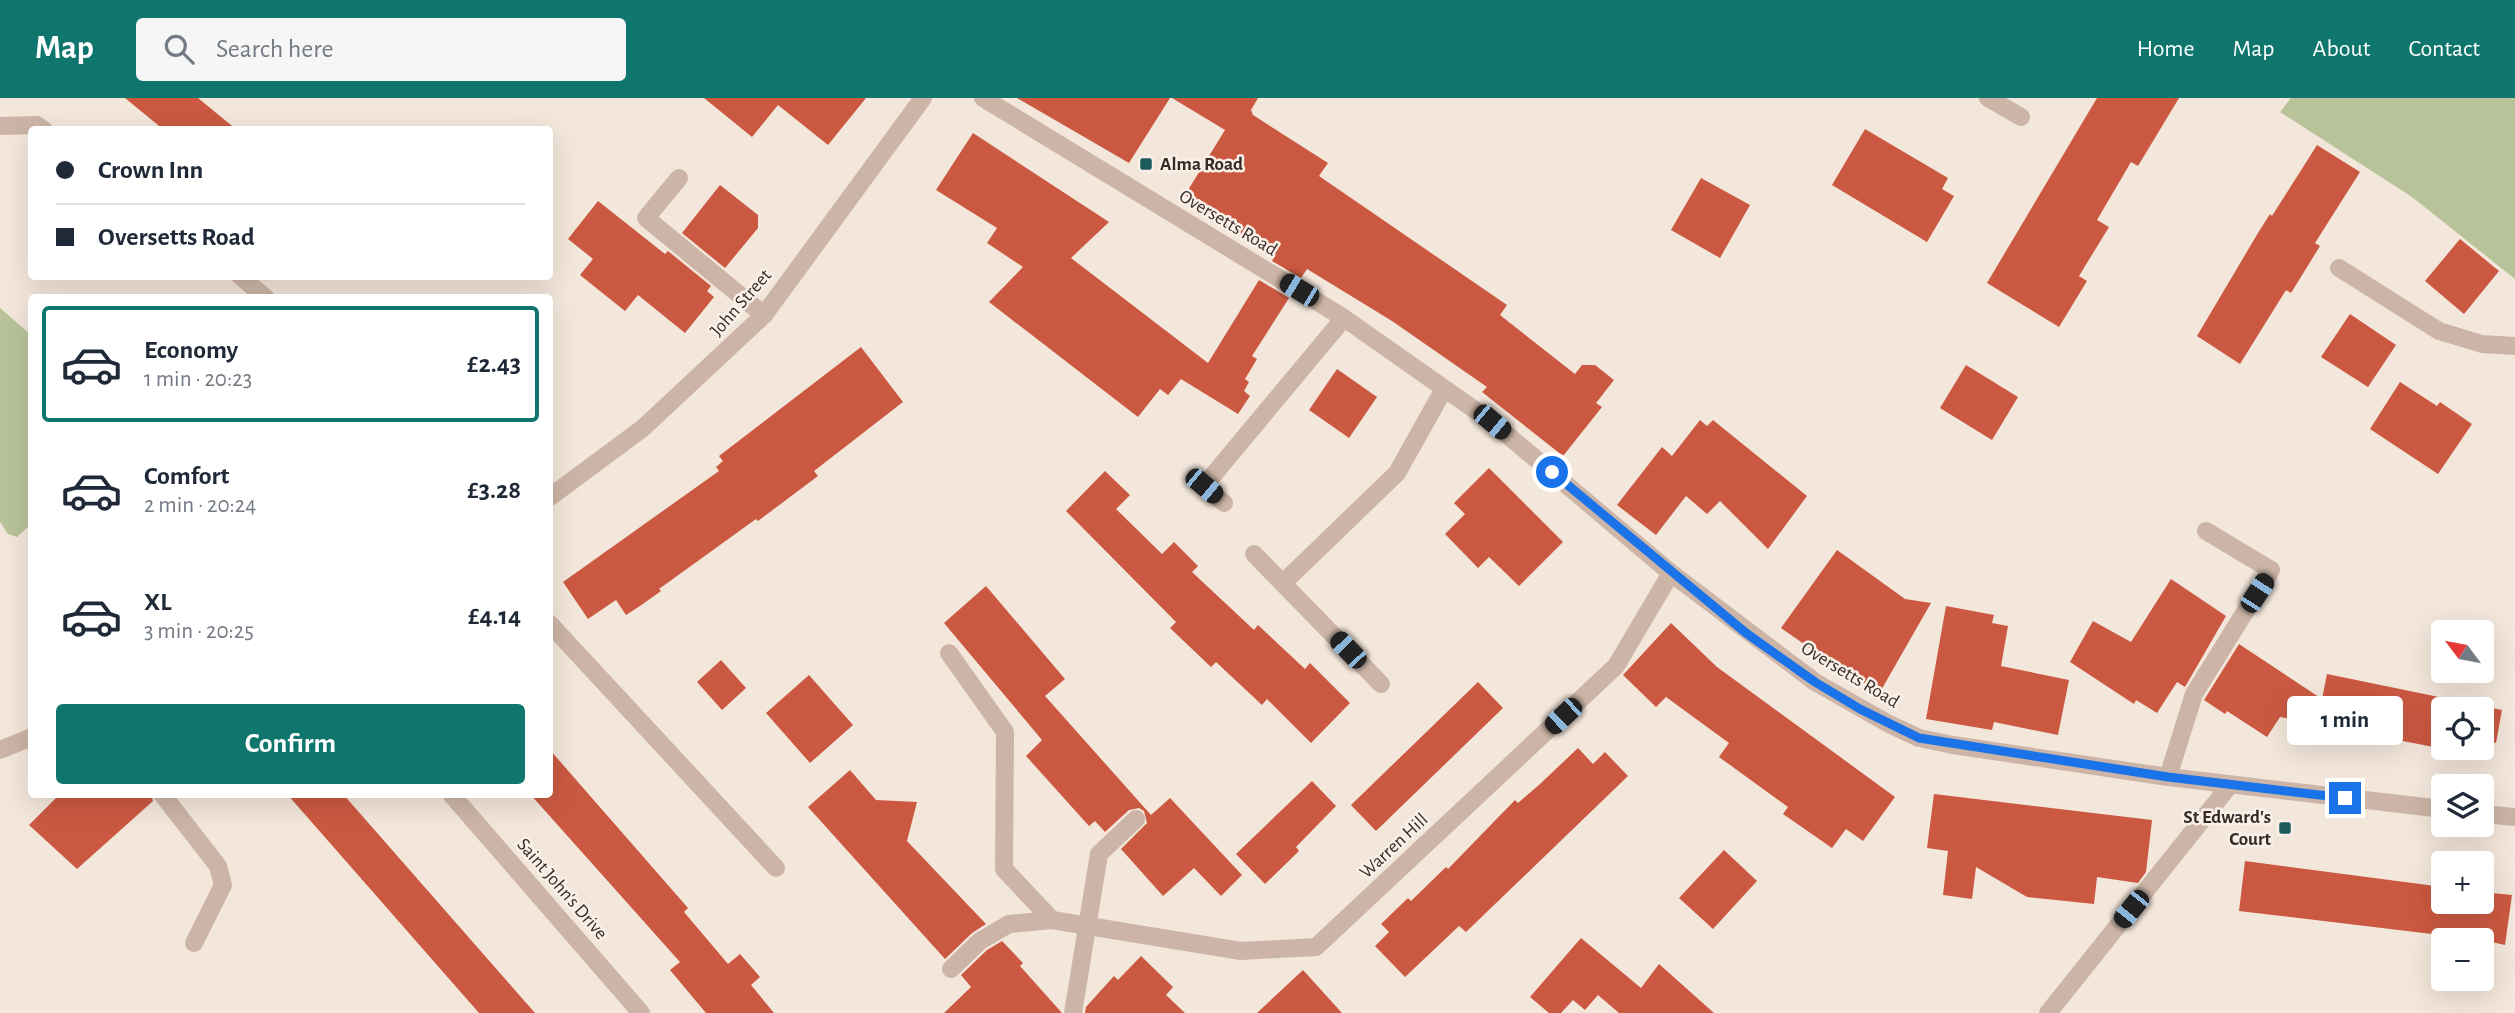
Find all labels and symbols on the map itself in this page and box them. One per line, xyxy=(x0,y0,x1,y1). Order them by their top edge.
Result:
place label: Alma Road xyxy=(1160,155,1243,174)
marker: Alma Road xyxy=(1138,156,1154,172)
street label: Oversetts Road xyxy=(1176,186,1280,260)
street label: John Street xyxy=(707,266,775,340)
car xyxy=(1276,270,1323,310)
car xyxy=(1470,400,1515,444)
route start xyxy=(1536,456,1568,488)
car xyxy=(1182,464,1227,508)
car xyxy=(2237,570,2278,616)
north arrow xyxy=(2431,620,2494,682)
car xyxy=(1326,628,1371,672)
street label: Oversetts Road xyxy=(1798,638,1902,712)
car xyxy=(1541,694,1586,738)
callout: 1 min xyxy=(2287,696,2403,746)
route end xyxy=(2329,782,2361,814)
place label: St Edward's Court xyxy=(2183,808,2272,849)
street label: Warren Hill xyxy=(1356,810,1432,882)
marker: St Edward's Court xyxy=(2277,820,2293,836)
street label: Saint John's Drive xyxy=(513,835,611,943)
car xyxy=(2110,886,2153,932)

